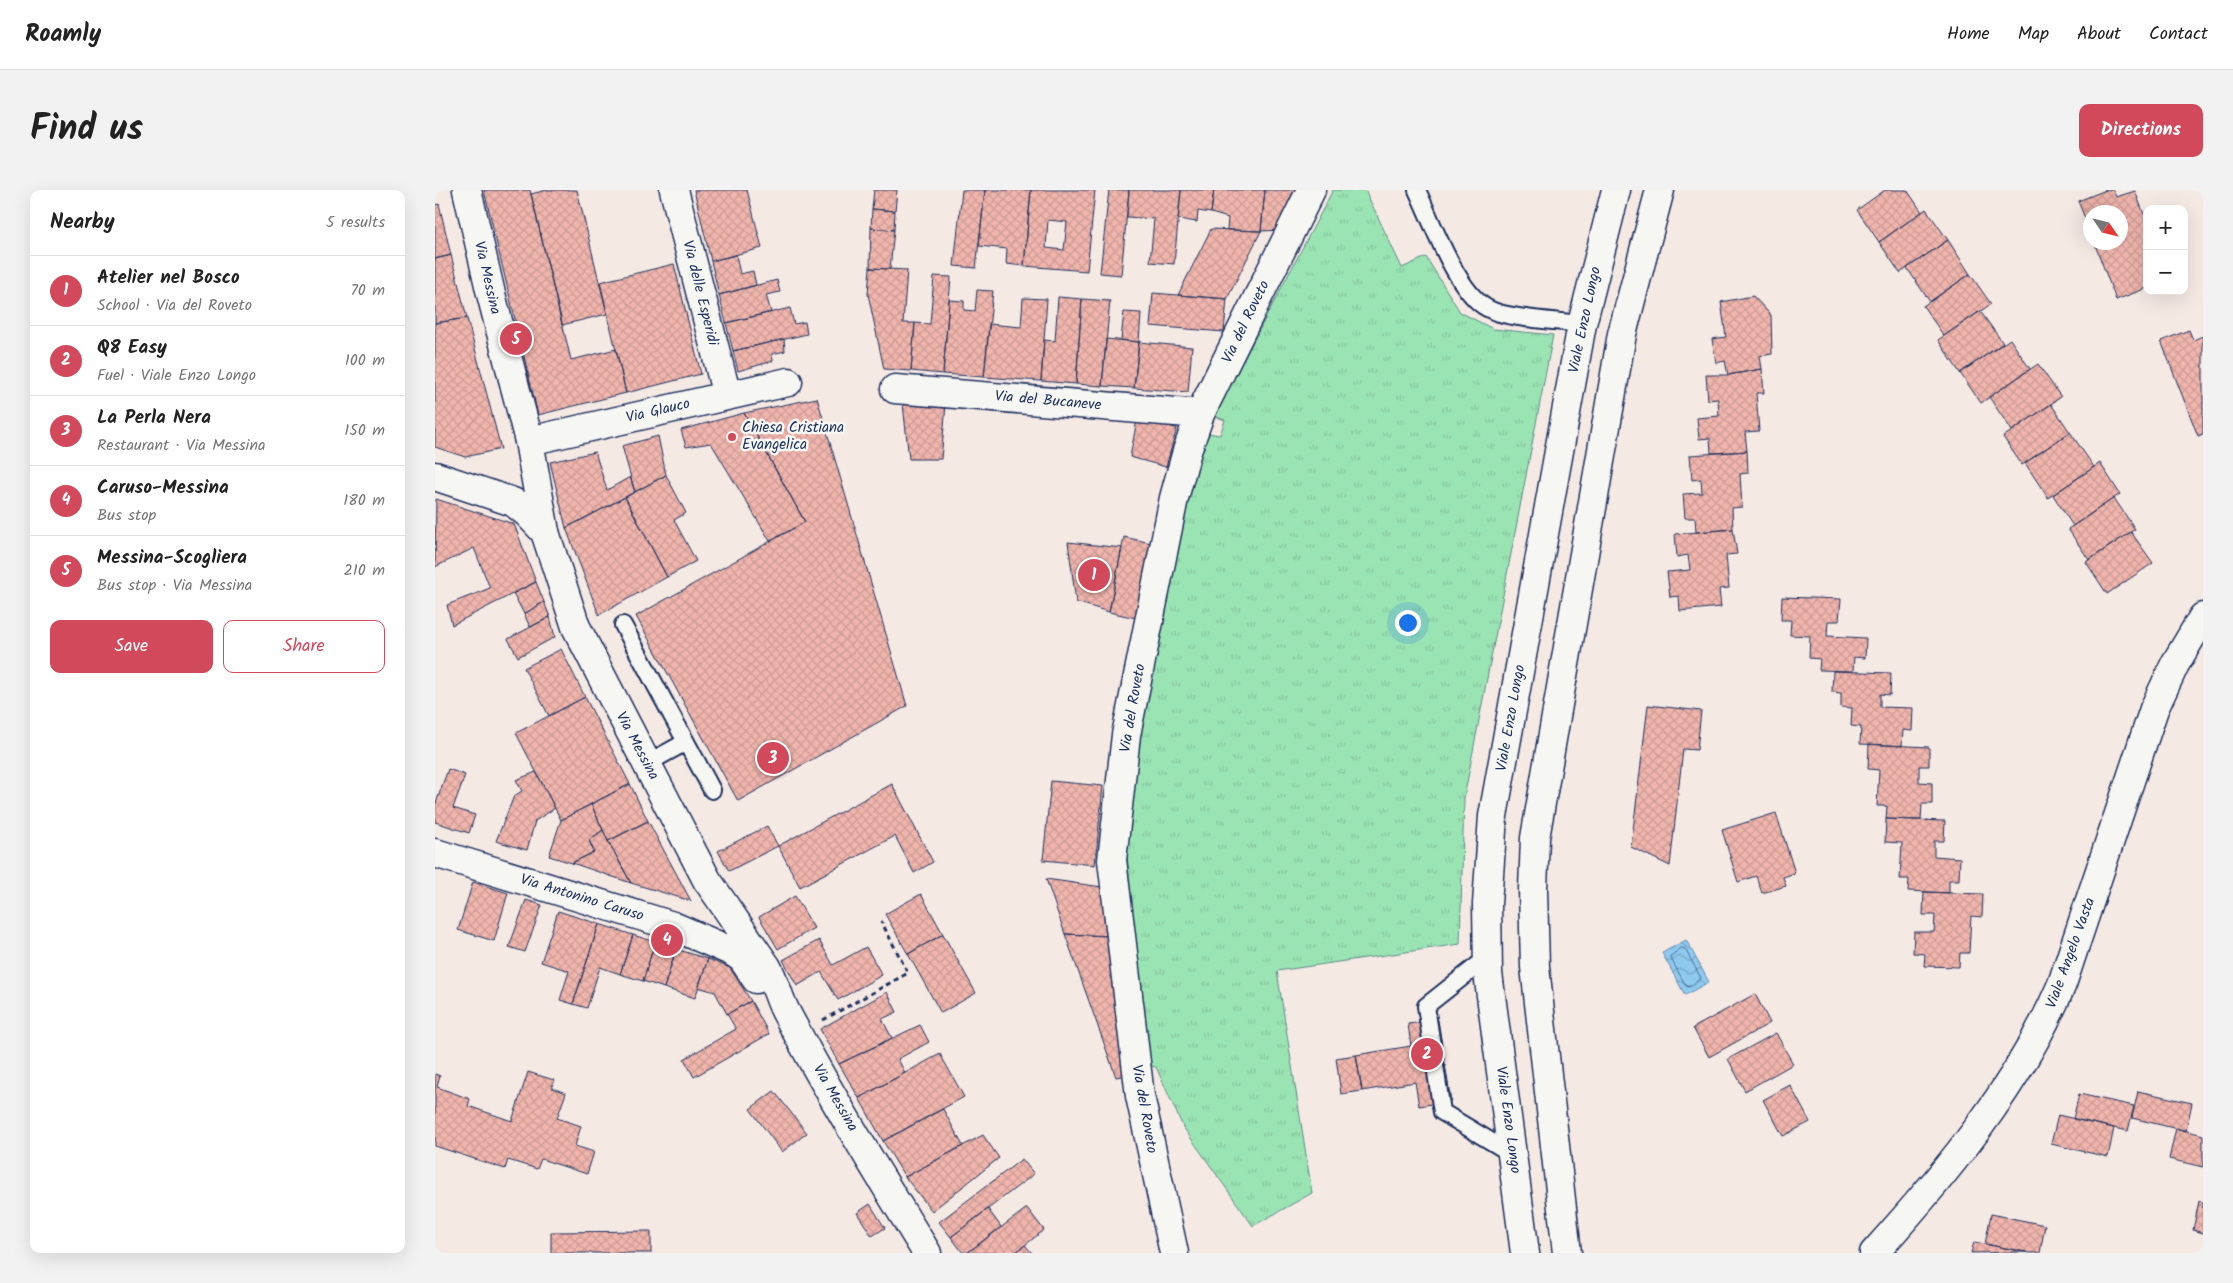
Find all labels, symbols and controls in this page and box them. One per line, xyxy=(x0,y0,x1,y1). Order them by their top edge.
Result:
text: Roamly xyxy=(25,15,101,54)
text: Home xyxy=(1947,20,1990,49)
text: Map xyxy=(2018,20,2049,49)
text: About xyxy=(2077,20,2121,49)
text: Contact xyxy=(2149,20,2208,49)
text: Find us xyxy=(30,102,143,158)
button: Directions xyxy=(2079,104,2203,157)
north arrow xyxy=(2083,205,2128,250)
map controls xyxy=(2143,205,2188,295)
button: + xyxy=(2143,205,2188,250)
text: Nearby xyxy=(50,206,115,239)
text: 5 results xyxy=(326,210,385,235)
street label: Via delle Esperidi xyxy=(675,238,725,349)
street label: Via Messina xyxy=(467,239,507,317)
button: − xyxy=(2143,250,2188,295)
text: Atelier nel Bosco xyxy=(97,263,240,293)
street label: Viale Enzo Longo xyxy=(1562,264,1608,375)
street label: Via del Roveto xyxy=(1216,276,1277,368)
text: 1 xyxy=(64,278,68,303)
text: 70 m xyxy=(350,278,385,303)
text: School · Via del Roveto xyxy=(97,293,252,318)
pin: 5 xyxy=(500,320,532,358)
text: Q8 Easy xyxy=(97,333,167,363)
text: 2 xyxy=(61,348,71,373)
text: 100 m xyxy=(345,348,385,373)
text: Fuel · Viale Enzo Longo xyxy=(97,363,256,388)
street label: Via del Bucaneve xyxy=(994,384,1103,418)
street label: Via Glauco xyxy=(624,392,693,430)
text: La Perla Nera xyxy=(97,403,211,433)
place label: Chiesa Cristiana Evangelica xyxy=(742,416,844,457)
text: 3 xyxy=(62,418,70,443)
text: 150 m xyxy=(344,418,385,443)
marker: Chiesa Cristiana Evangelica xyxy=(726,431,738,443)
text: Restaurant · Via Messina xyxy=(97,433,265,458)
text: Caruso-Messina xyxy=(97,473,229,503)
text: 4 xyxy=(62,488,70,513)
text: 180 m xyxy=(343,488,385,513)
text: Bus stop xyxy=(97,503,156,528)
text: Messina-Scogliera xyxy=(97,543,247,573)
pin: 1 xyxy=(1078,556,1110,594)
text: 5 xyxy=(62,558,70,583)
text: 210 m xyxy=(344,558,385,583)
text: Bus stop · Via Messina xyxy=(97,573,252,598)
your location xyxy=(1395,610,1421,636)
button: Save xyxy=(50,620,213,673)
button: Share xyxy=(223,620,385,673)
street label: Via del Roveto xyxy=(1113,662,1153,754)
street label: Viale Enzo Longo xyxy=(1490,662,1532,773)
street label: Via Messina xyxy=(609,707,665,785)
pin: 3 xyxy=(757,739,789,777)
street label: Via Antonino Caruso xyxy=(517,868,647,928)
street label: Viale Angelo Vasta xyxy=(2040,894,2102,1012)
pin: 4 xyxy=(651,921,683,959)
pin: 2 xyxy=(1411,1035,1443,1073)
street label: Via Messina xyxy=(806,1060,864,1136)
street label: Via del Roveto xyxy=(1124,1063,1164,1155)
street label: Viale Enzo Longo xyxy=(1489,1065,1527,1175)

